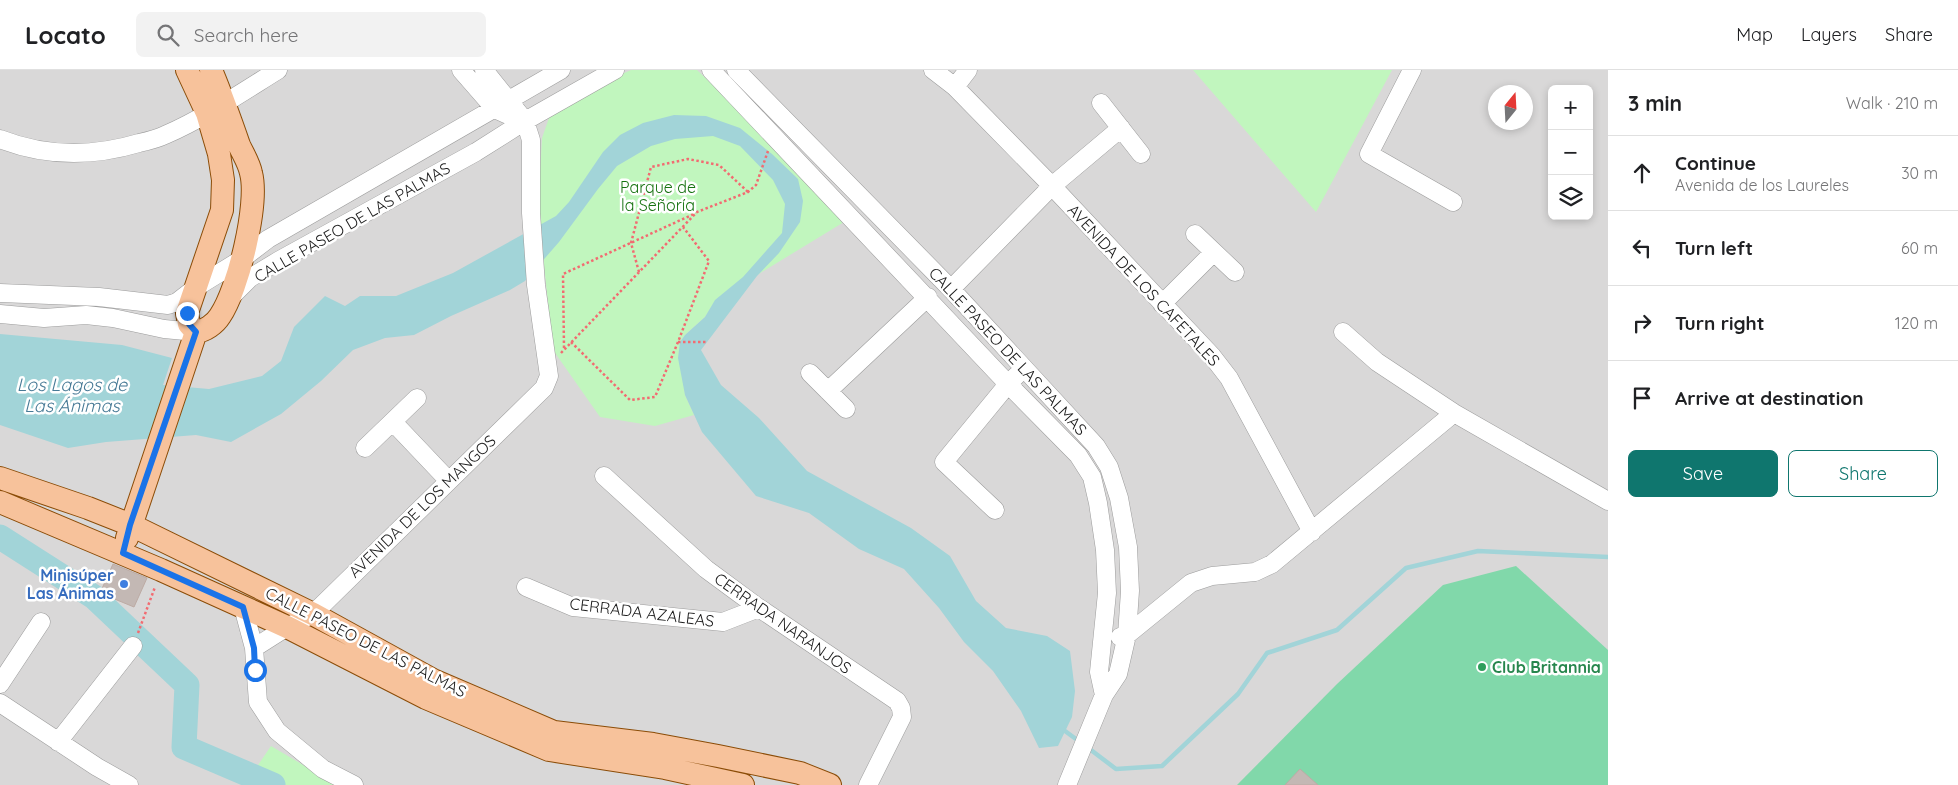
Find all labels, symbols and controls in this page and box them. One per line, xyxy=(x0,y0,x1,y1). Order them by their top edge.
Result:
search box xyxy=(136,12,486,57)
text: Locato xyxy=(25,20,106,50)
icon: search xyxy=(154,21,182,49)
text: Search here xyxy=(194,23,299,47)
text: Map xyxy=(1736,23,1773,46)
text: Layers xyxy=(1801,23,1857,46)
text: Share xyxy=(1885,23,1933,46)
north arrow xyxy=(1488,85,1533,130)
map controls xyxy=(1548,85,1593,220)
button: + xyxy=(1548,85,1593,130)
text: 3 min xyxy=(1628,90,1682,116)
text: Walk · 210 m xyxy=(1846,93,1938,113)
button: − xyxy=(1548,130,1593,175)
text: Continue xyxy=(1675,151,1756,175)
street label: CALLE PASEO DE LAS PALMAS xyxy=(251,158,453,286)
icon: ahead xyxy=(1628,159,1656,187)
text: 30 m xyxy=(1901,163,1938,183)
button: layers xyxy=(1548,175,1593,220)
text: Avenida de los Laureles xyxy=(1675,175,1849,195)
park label: Parque de la Señoría xyxy=(620,177,696,215)
street label: AVENIDA DE LOS CAFETALES xyxy=(1064,200,1224,370)
icon: left xyxy=(1628,234,1656,262)
text: Turn left xyxy=(1675,236,1753,260)
text: 60 m xyxy=(1901,238,1938,258)
street label: CALLE PASEO DE LAS PALMAS xyxy=(925,263,1091,439)
route end xyxy=(176,302,199,325)
icon: right xyxy=(1628,309,1656,337)
text: Turn right xyxy=(1675,311,1764,335)
text: 120 m xyxy=(1895,313,1938,333)
water label: Los Lagos de Las Ánimas xyxy=(17,373,128,417)
icon: arrive xyxy=(1628,384,1656,412)
text: Arrive at destination xyxy=(1675,386,1864,410)
street label: AVENIDA DE LOS MANGOS xyxy=(344,430,500,582)
button: Save xyxy=(1628,450,1778,497)
button: Share xyxy=(1788,450,1938,497)
place label: Minisúper Las Ánimas xyxy=(27,565,114,603)
street label: CERRADA NARANJOS xyxy=(711,568,855,678)
marker: Minisúper Las Ánimas xyxy=(118,578,130,590)
street label: CALLE PASEO DE LAS PALMAS xyxy=(262,583,470,701)
street label: CERRADA AZALEAS xyxy=(569,593,715,631)
place label: Club Britannia xyxy=(1492,657,1601,677)
route start xyxy=(244,659,267,682)
marker: Club Britannia xyxy=(1476,661,1488,673)

